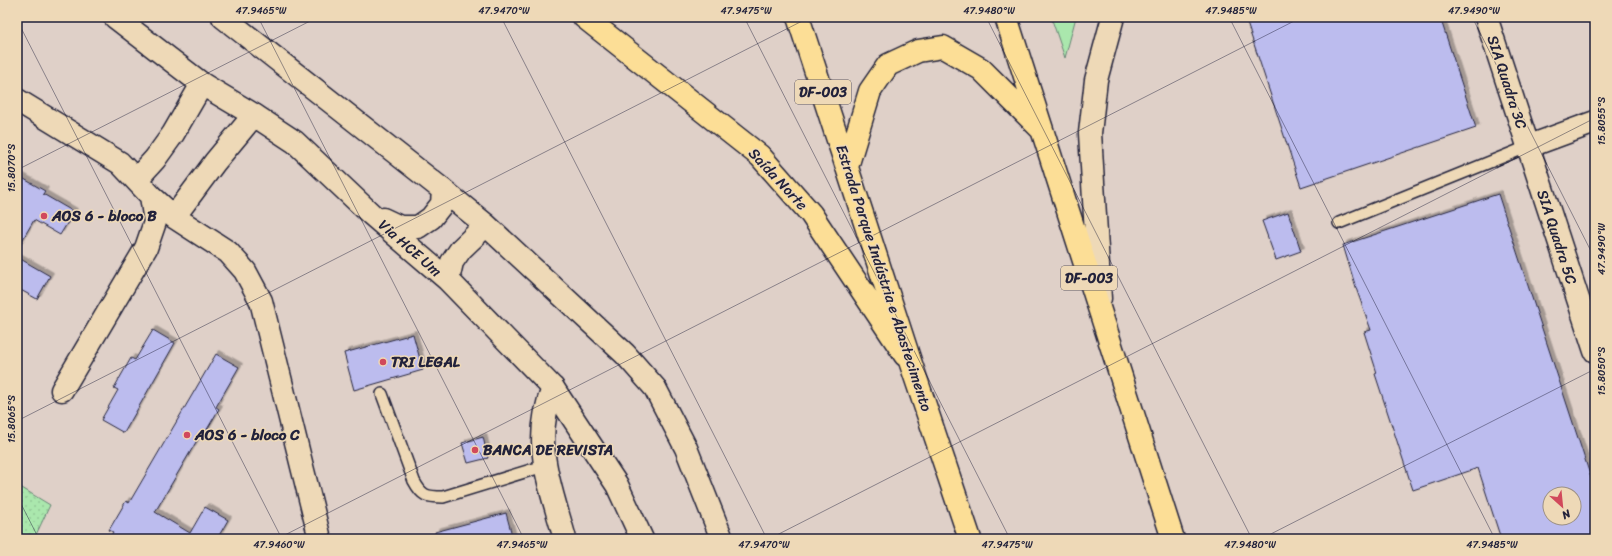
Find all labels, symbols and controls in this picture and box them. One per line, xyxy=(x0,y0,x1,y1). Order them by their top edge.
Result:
text: 47.9465°W xyxy=(235,2,287,20)
text: 47.9470°W xyxy=(478,2,530,20)
text: 47.9475°W xyxy=(720,2,772,20)
text: 47.9480°W xyxy=(963,2,1015,20)
text: 47.9485°W xyxy=(1205,2,1257,20)
text: 47.9490°W xyxy=(1448,2,1500,20)
street label: SIA Quadra 3C xyxy=(1480,32,1535,133)
road number: DF-003 xyxy=(795,80,851,104)
text: 15.8055°S xyxy=(1593,96,1611,145)
street label: Saída Norte xyxy=(742,141,814,217)
street label: Estrada Parque Indústria e Abastecimento xyxy=(828,141,940,415)
text: 15.8070°S xyxy=(3,143,21,192)
street label: SIA Quadra 5C xyxy=(1529,186,1585,288)
place label: AOS 6 - bloco B xyxy=(51,203,157,229)
marker: AOS 6 - bloco B xyxy=(39,211,49,221)
street label: Via HCE Um xyxy=(372,213,448,284)
text: 47.9490°W xyxy=(1593,223,1611,275)
road number: DF-003 xyxy=(1061,266,1117,290)
text: 15.8050°S xyxy=(1593,346,1611,395)
place label: TRI LEGAL xyxy=(391,349,461,375)
marker: TRI LEGAL xyxy=(378,357,388,367)
text: 15.8065°S xyxy=(3,394,21,443)
place label: AOS 6 - bloco C xyxy=(194,422,300,448)
marker: AOS 6 - bloco C xyxy=(182,430,192,440)
place label: BANCA DE REVISTA xyxy=(483,437,613,463)
marker: BANCA DE REVISTA xyxy=(470,445,480,455)
north arrow xyxy=(1542,486,1582,526)
text: N xyxy=(1558,504,1575,525)
text: 47.9460°W xyxy=(253,536,305,554)
text: 47.9465°W xyxy=(496,536,548,554)
text: 47.9470°W xyxy=(738,536,790,554)
text: 47.9475°W xyxy=(981,536,1033,554)
text: 47.9480°W xyxy=(1224,536,1276,554)
text: 47.9485°W xyxy=(1466,536,1518,554)

